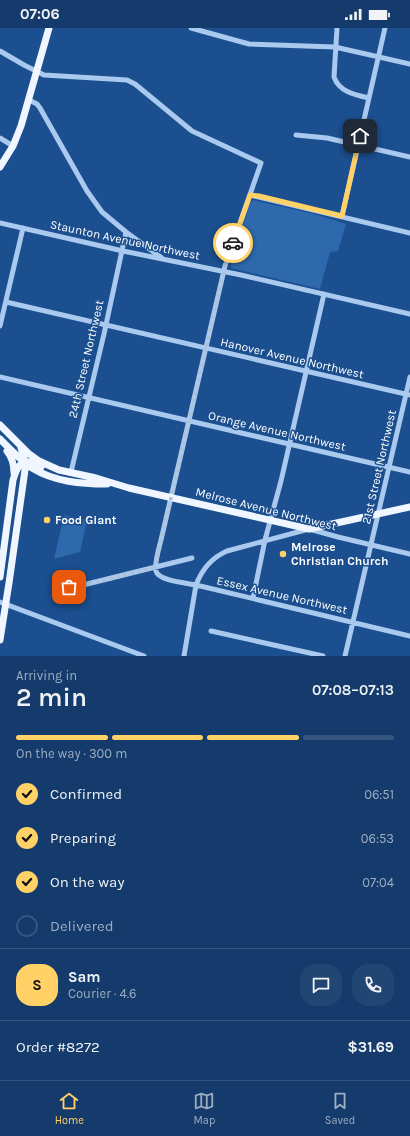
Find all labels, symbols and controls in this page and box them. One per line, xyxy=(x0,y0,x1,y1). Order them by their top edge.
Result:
text: 07:06 xyxy=(20,5,60,23)
pin xyxy=(343,119,377,153)
icon: home xyxy=(349,125,371,147)
street label: Staunton Avenue Northwest xyxy=(49,217,202,263)
courier xyxy=(213,223,253,263)
icon: car xyxy=(222,232,244,254)
street label: 24th Street Northwest xyxy=(66,298,106,419)
street label: Hanover Avenue Northwest xyxy=(219,335,366,381)
street label: Orange Avenue Northwest xyxy=(207,408,348,454)
street label: 21st Street Northwest xyxy=(359,408,399,526)
street label: Melrose Avenue Northwest xyxy=(194,485,338,533)
place label: Food Giant xyxy=(55,513,117,527)
marker: Food Giant xyxy=(42,515,52,525)
place label: Melrose Christian Church xyxy=(291,540,388,568)
marker: Melrose Christian Church xyxy=(278,549,288,559)
pin xyxy=(52,570,86,604)
street label: Essex Avenue Northwest xyxy=(215,573,349,617)
icon: bag xyxy=(58,576,80,598)
text: Arriving in xyxy=(16,668,77,683)
text: 07:08–07:13 xyxy=(312,681,394,699)
text: 2 min xyxy=(16,682,87,713)
text: On the way · 300 m xyxy=(16,746,127,761)
icon: check xyxy=(16,783,38,805)
text: Confirmed xyxy=(50,785,122,803)
text: 06:51 xyxy=(364,787,394,802)
icon: check xyxy=(16,827,38,849)
text: Preparing xyxy=(50,829,116,847)
text: 06:53 xyxy=(361,831,394,846)
icon: check xyxy=(16,871,38,893)
text: On the way xyxy=(50,873,124,891)
text: 07:04 xyxy=(362,875,394,890)
text: Delivered xyxy=(50,917,114,935)
button: chat xyxy=(300,964,342,1006)
button: phone xyxy=(352,964,394,1006)
text: Sam xyxy=(68,968,101,986)
text: S xyxy=(32,976,42,994)
text: Courier · 4.6 xyxy=(68,986,136,1001)
text: Order #8272 xyxy=(16,1038,100,1056)
text: $31.69 xyxy=(348,1038,394,1056)
tab: Home xyxy=(55,1090,84,1127)
tab: Map xyxy=(193,1090,215,1127)
tab: Saved xyxy=(325,1090,355,1127)

